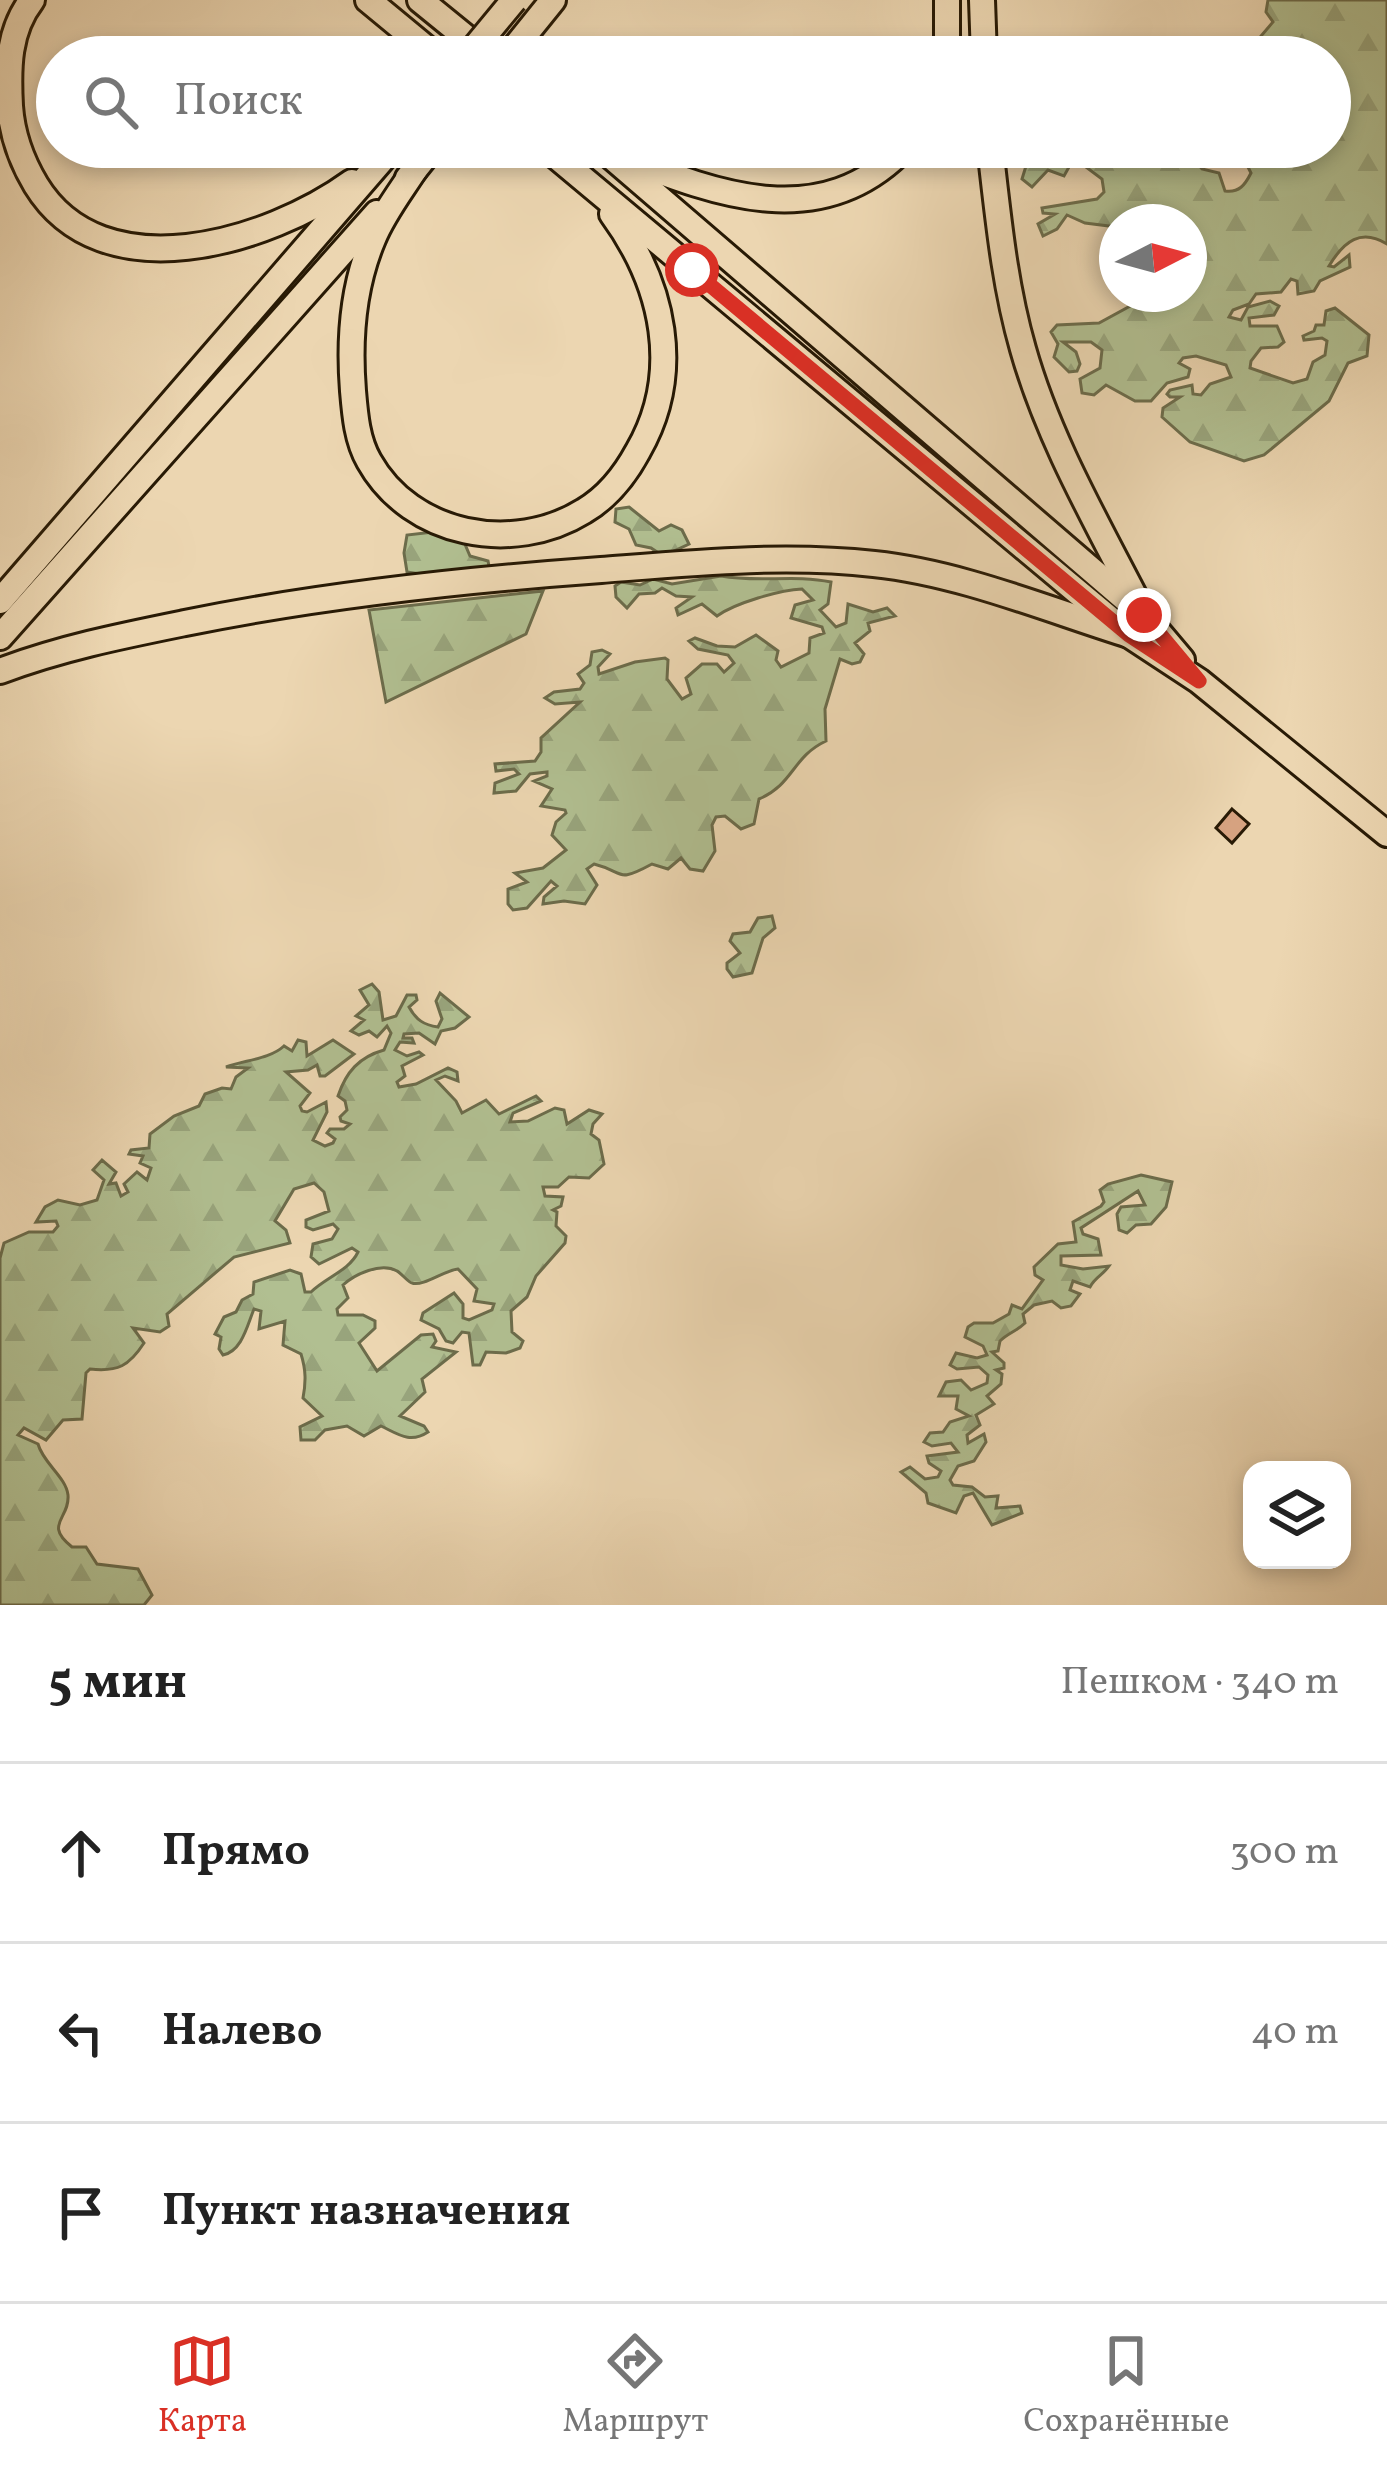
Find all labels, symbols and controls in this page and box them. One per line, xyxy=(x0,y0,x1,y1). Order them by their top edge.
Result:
search box xyxy=(36,36,1351,168)
icon: search xyxy=(78,69,144,135)
text: Поиск xyxy=(174,71,303,134)
north arrow xyxy=(1099,204,1207,312)
route start xyxy=(665,243,719,297)
route end xyxy=(1117,588,1171,642)
map controls xyxy=(1243,1461,1351,1569)
button: layers xyxy=(1243,1461,1351,1569)
text: 5 мин xyxy=(48,1648,187,1719)
text: Пешком · 340 m xyxy=(1061,1656,1339,1710)
icon: ahead xyxy=(48,1820,114,1886)
text: Прямо xyxy=(162,1821,310,1884)
text: 300 m xyxy=(1230,1826,1339,1880)
icon: left xyxy=(48,2000,114,2066)
text: Налево xyxy=(162,2001,323,2064)
text: 40 m xyxy=(1251,2006,1339,2060)
icon: arrive xyxy=(48,2180,114,2246)
text: Пункт назначения xyxy=(162,2181,571,2244)
tab: Карта xyxy=(158,2328,247,2446)
tab: Маршрут xyxy=(563,2328,708,2446)
tab: Сохранённые xyxy=(1023,2328,1229,2446)

